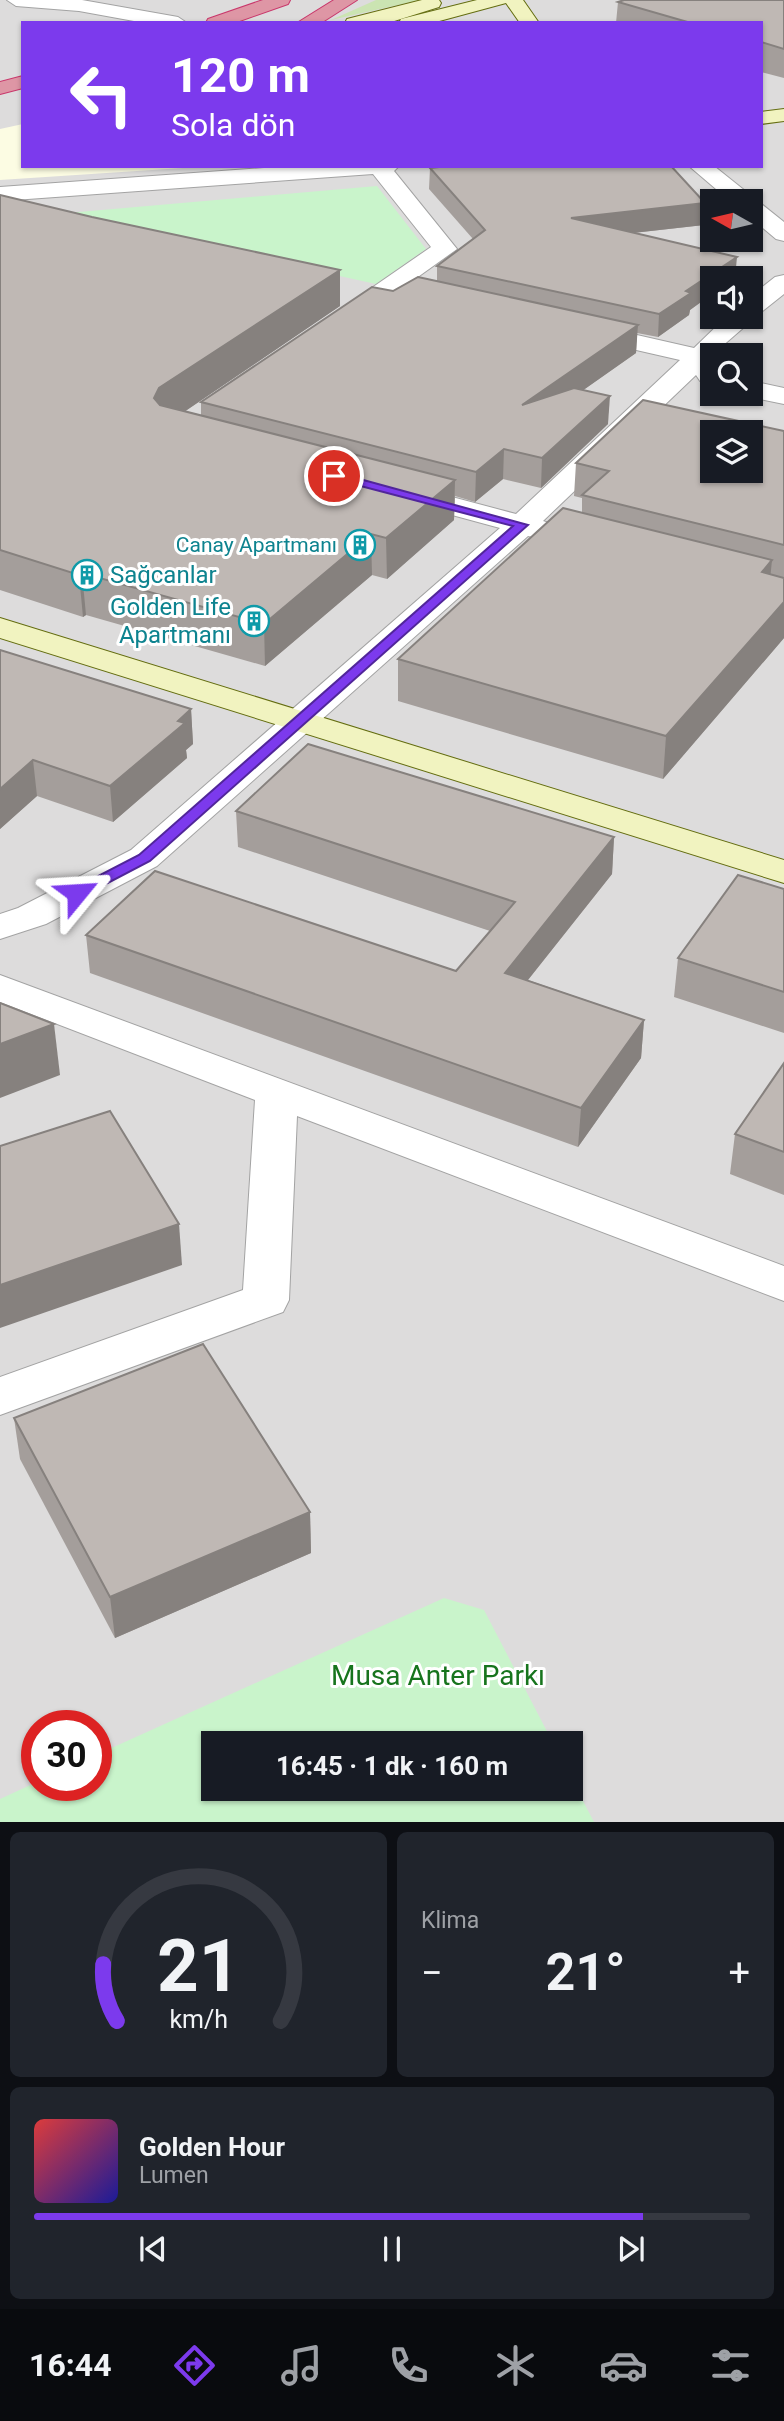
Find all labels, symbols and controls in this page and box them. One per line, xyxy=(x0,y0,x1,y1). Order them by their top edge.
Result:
text: 120 m xyxy=(171,47,310,104)
icon: left xyxy=(56,49,147,140)
text: Sola dön xyxy=(171,106,295,144)
north arrow xyxy=(700,189,763,252)
map controls xyxy=(700,189,763,483)
button: sound xyxy=(700,266,763,329)
button: search xyxy=(700,343,763,406)
button: layers xyxy=(700,420,763,483)
pin xyxy=(304,446,364,506)
icon: arrive xyxy=(315,457,353,495)
building icon: Canay Apartmanı xyxy=(343,528,377,562)
place label: Canay Apartmanı xyxy=(176,533,337,557)
building icon: Sağcanlar xyxy=(70,558,104,592)
place label: Sağcanlar xyxy=(110,561,217,589)
place label: Golden Life Apartmanı xyxy=(110,593,231,649)
building icon: Golden Life Apartmanı xyxy=(237,604,271,638)
position arrow xyxy=(40,856,114,930)
park label: Musa Anter Parkı xyxy=(331,1659,545,1692)
speed limit sign: 30 xyxy=(21,1710,112,1801)
text: 16:45 · 1 dk · 160 m xyxy=(276,1751,508,1781)
text: Klima xyxy=(421,1907,479,1934)
text: 21 xyxy=(157,1923,240,2009)
text: 21° xyxy=(546,1942,626,2003)
text: − xyxy=(421,1951,443,1995)
text: + xyxy=(728,1951,750,1995)
text: km/h xyxy=(169,2004,228,2033)
text: Golden Hour xyxy=(139,2132,285,2162)
text: Lumen xyxy=(139,2162,209,2189)
icon: previous xyxy=(134,2230,172,2268)
icon: pause xyxy=(373,2230,411,2268)
icon: next xyxy=(612,2230,650,2268)
icon: directions xyxy=(170,2341,219,2390)
icon: music xyxy=(277,2341,326,2390)
icon: phone xyxy=(384,2341,433,2390)
icon: climate xyxy=(491,2341,540,2390)
icon: car xyxy=(599,2341,648,2390)
icon: filters xyxy=(706,2341,755,2390)
text: 16:44 xyxy=(29,2346,112,2384)

